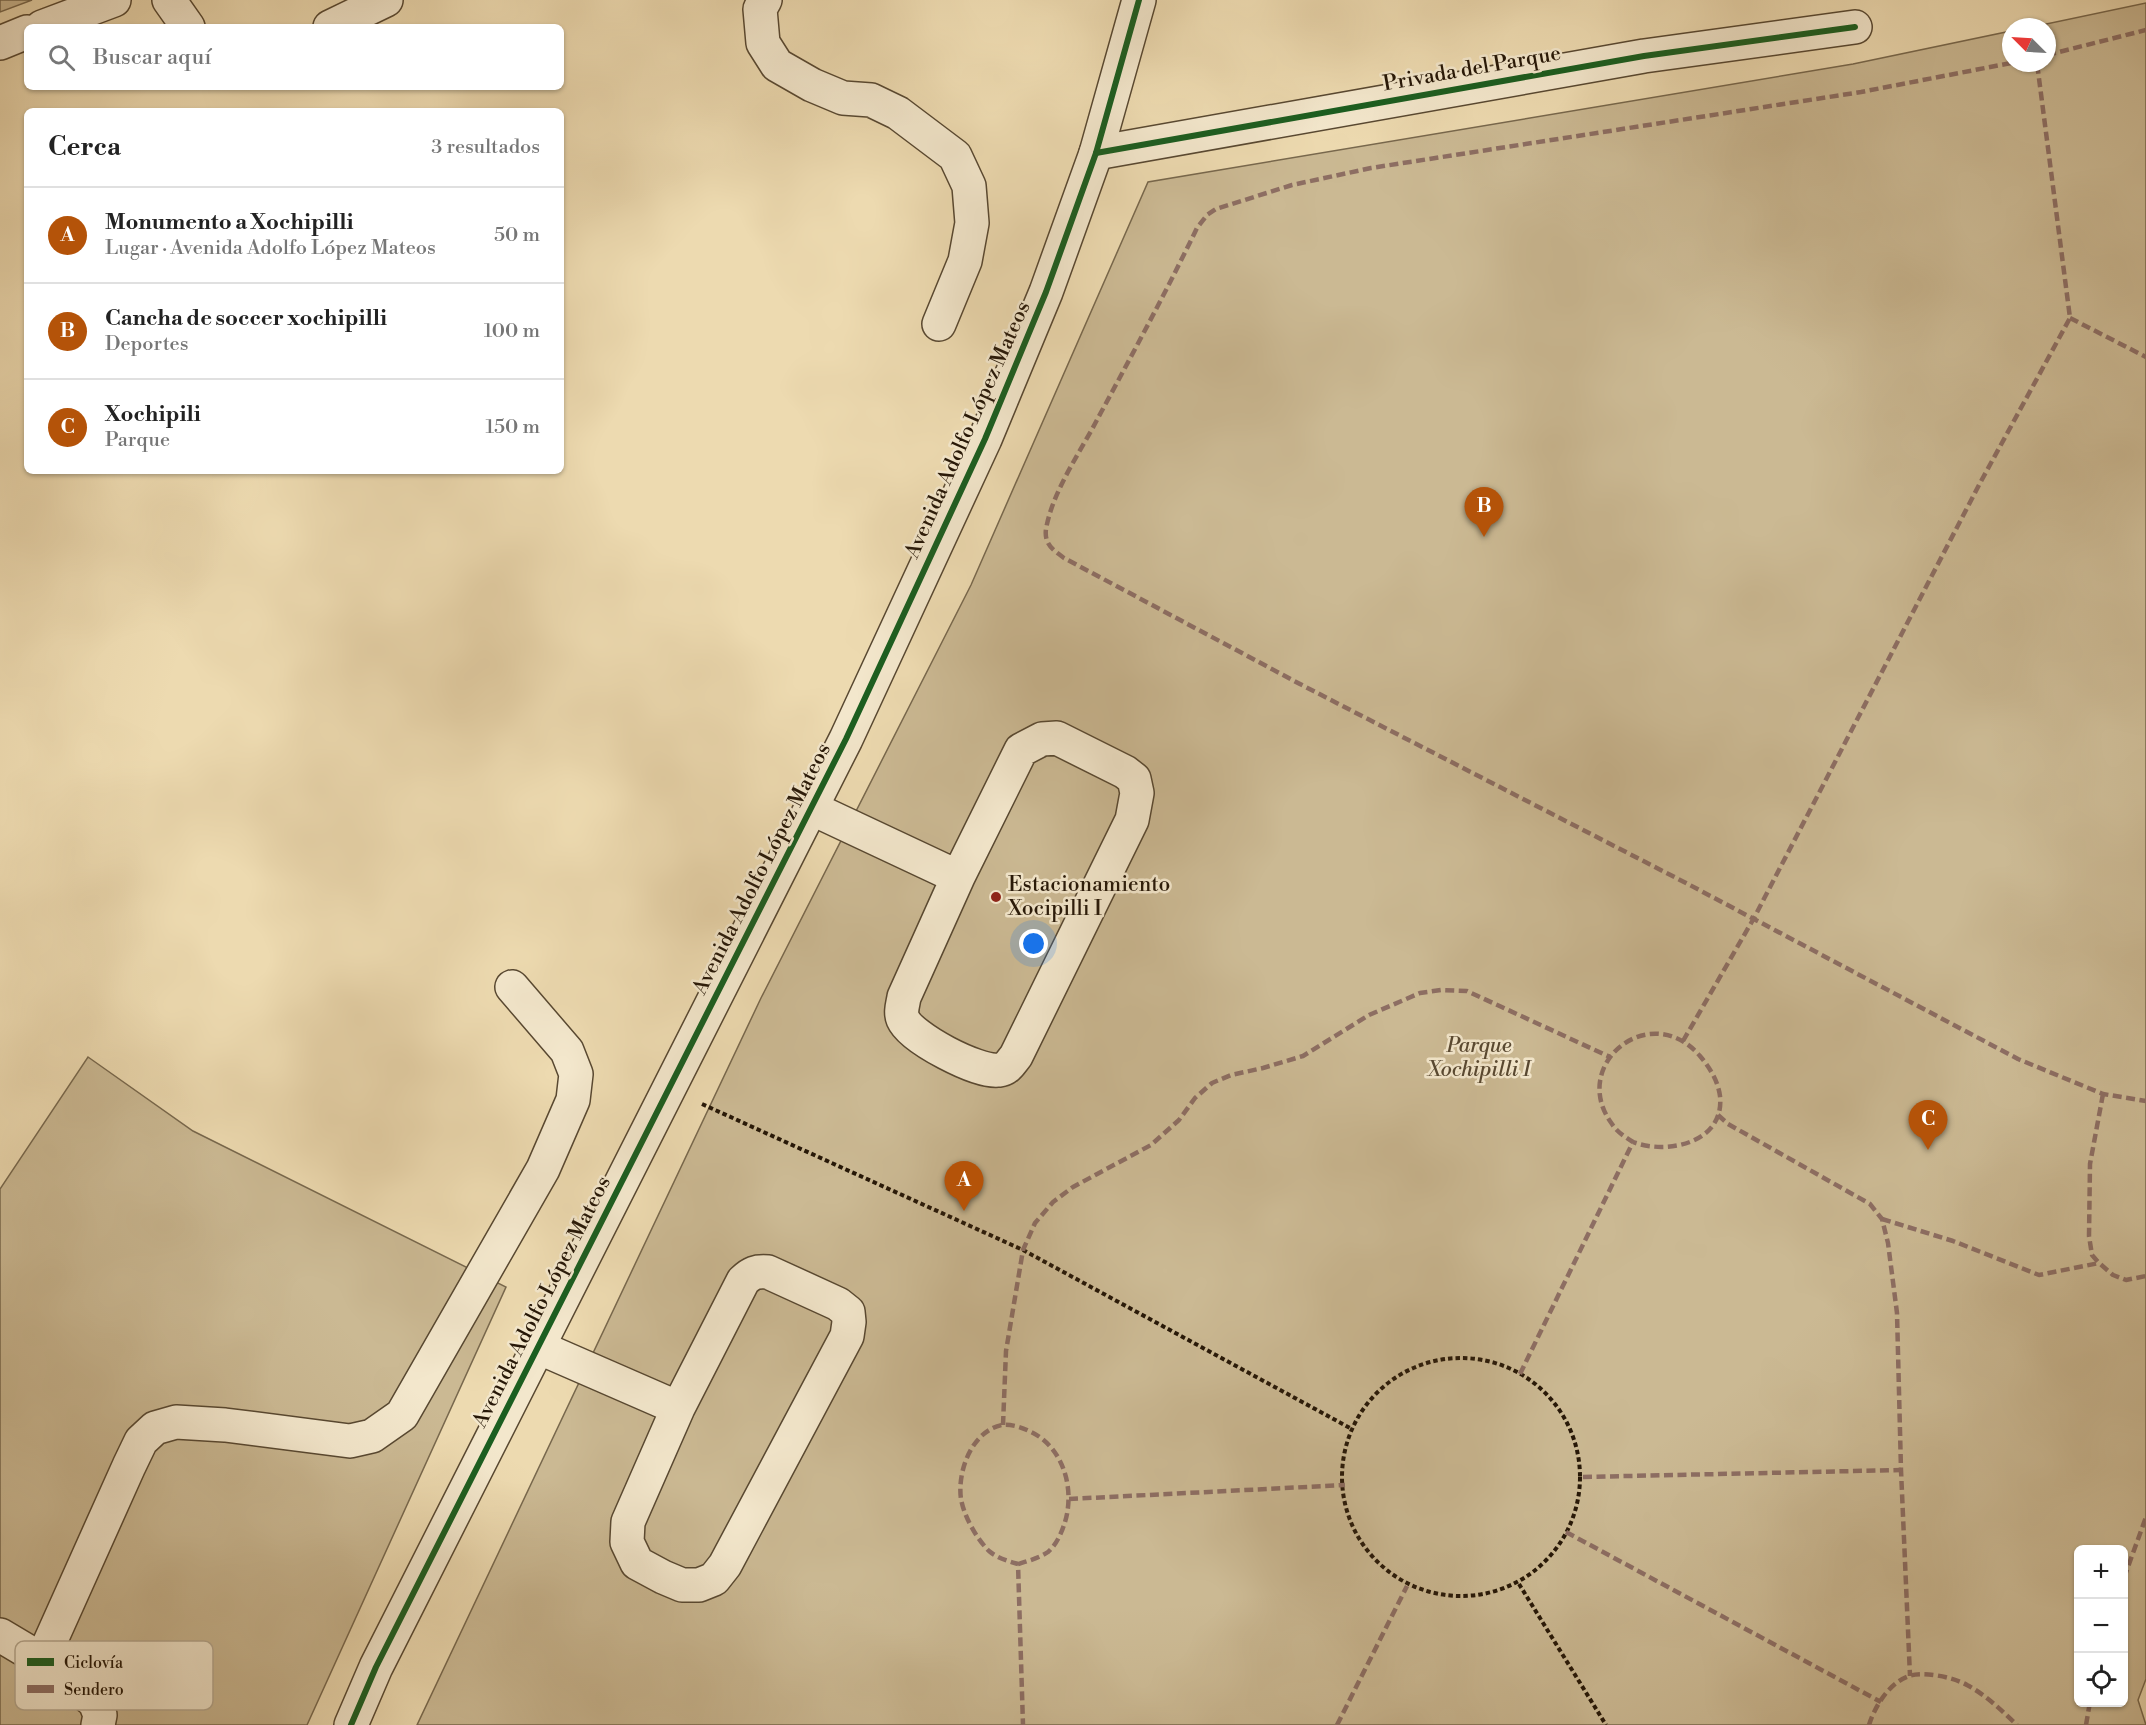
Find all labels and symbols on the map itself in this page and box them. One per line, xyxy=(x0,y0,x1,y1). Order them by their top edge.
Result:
north arrow xyxy=(2002,18,2056,72)
street label: Privada del Parque xyxy=(1381,41,1563,97)
street label: Avenida Adolfo López Mateos xyxy=(899,297,1037,564)
pin: B xyxy=(1464,488,1504,537)
street label: Avenida Adolfo López Mateos xyxy=(687,739,837,1000)
place label: Estacionamiento Xocipilli I xyxy=(1007,872,1170,922)
marker: Estacionamiento Xocipilli I xyxy=(989,890,1003,904)
your location xyxy=(1019,929,1048,958)
park label: Parque Xochipilli I xyxy=(1426,1033,1533,1083)
pin: C xyxy=(1908,1100,1948,1150)
pin: A xyxy=(944,1162,984,1211)
street label: Avenida Adolfo López Mateos xyxy=(467,1172,617,1433)
legend xyxy=(15,1641,213,1710)
text: Ciclovía xyxy=(64,1653,124,1673)
text: Sendero xyxy=(64,1680,124,1700)

